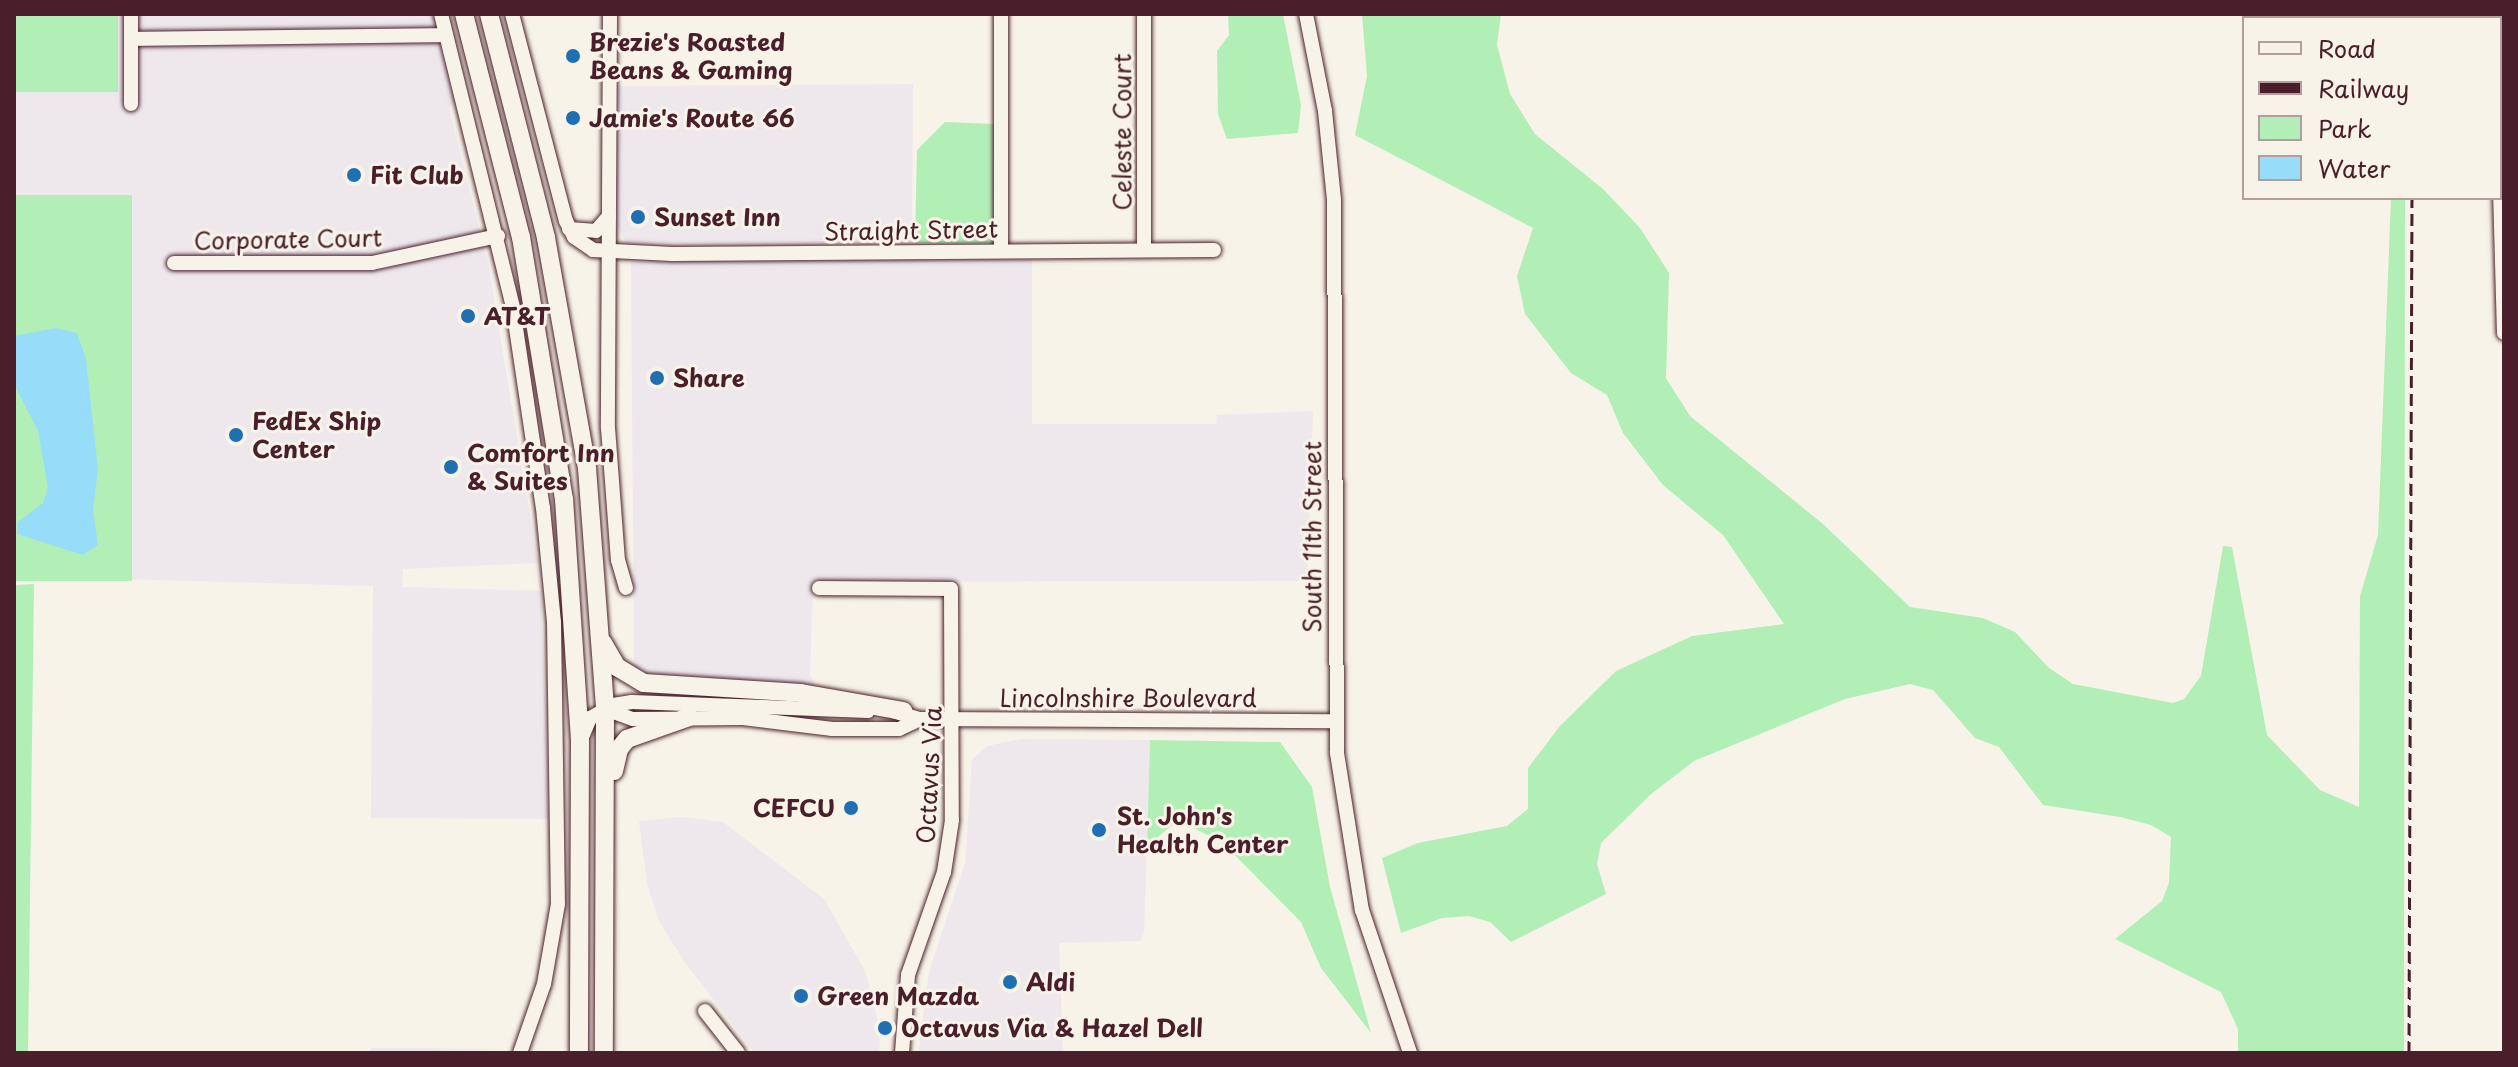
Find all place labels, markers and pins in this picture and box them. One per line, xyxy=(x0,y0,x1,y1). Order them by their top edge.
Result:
place label: Brezie's Roasted Beans & Gaming xyxy=(589,28,793,84)
marker: Brezie's Roasted Beans & Gaming xyxy=(564,47,582,65)
place label: Jamie's Route 66 xyxy=(589,104,794,132)
marker: Jamie's Route 66 xyxy=(564,109,582,127)
place label: Fit Club xyxy=(370,161,464,189)
marker: Fit Club xyxy=(345,166,363,184)
place label: Sunset Inn xyxy=(654,203,781,231)
marker: Sunset Inn xyxy=(629,208,647,226)
place label: AT&T xyxy=(484,302,550,330)
marker: AT&T xyxy=(459,307,477,325)
place label: Share xyxy=(673,364,745,392)
marker: Share xyxy=(648,369,666,387)
place label: FedEx Ship Center xyxy=(252,407,382,463)
marker: FedEx Ship Center xyxy=(227,426,245,444)
place label: Comfort Inn & Suites xyxy=(467,439,615,495)
marker: Comfort Inn & Suites xyxy=(442,458,460,476)
place label: CEFCU xyxy=(753,794,835,822)
marker: CEFCU xyxy=(842,799,860,817)
place label: St. John's Health Center xyxy=(1117,802,1290,858)
marker: St. John's Health Center xyxy=(1088,819,1110,841)
place label: Aldi xyxy=(1026,968,1075,996)
marker: Aldi xyxy=(1001,973,1019,991)
place label: Green Mazda xyxy=(817,982,981,1010)
marker: Green Mazda xyxy=(792,987,810,1005)
place label: Octavus Via & Hazel Dell xyxy=(901,1014,1206,1042)
marker: Octavus Via & Hazel Dell xyxy=(876,1019,894,1037)

